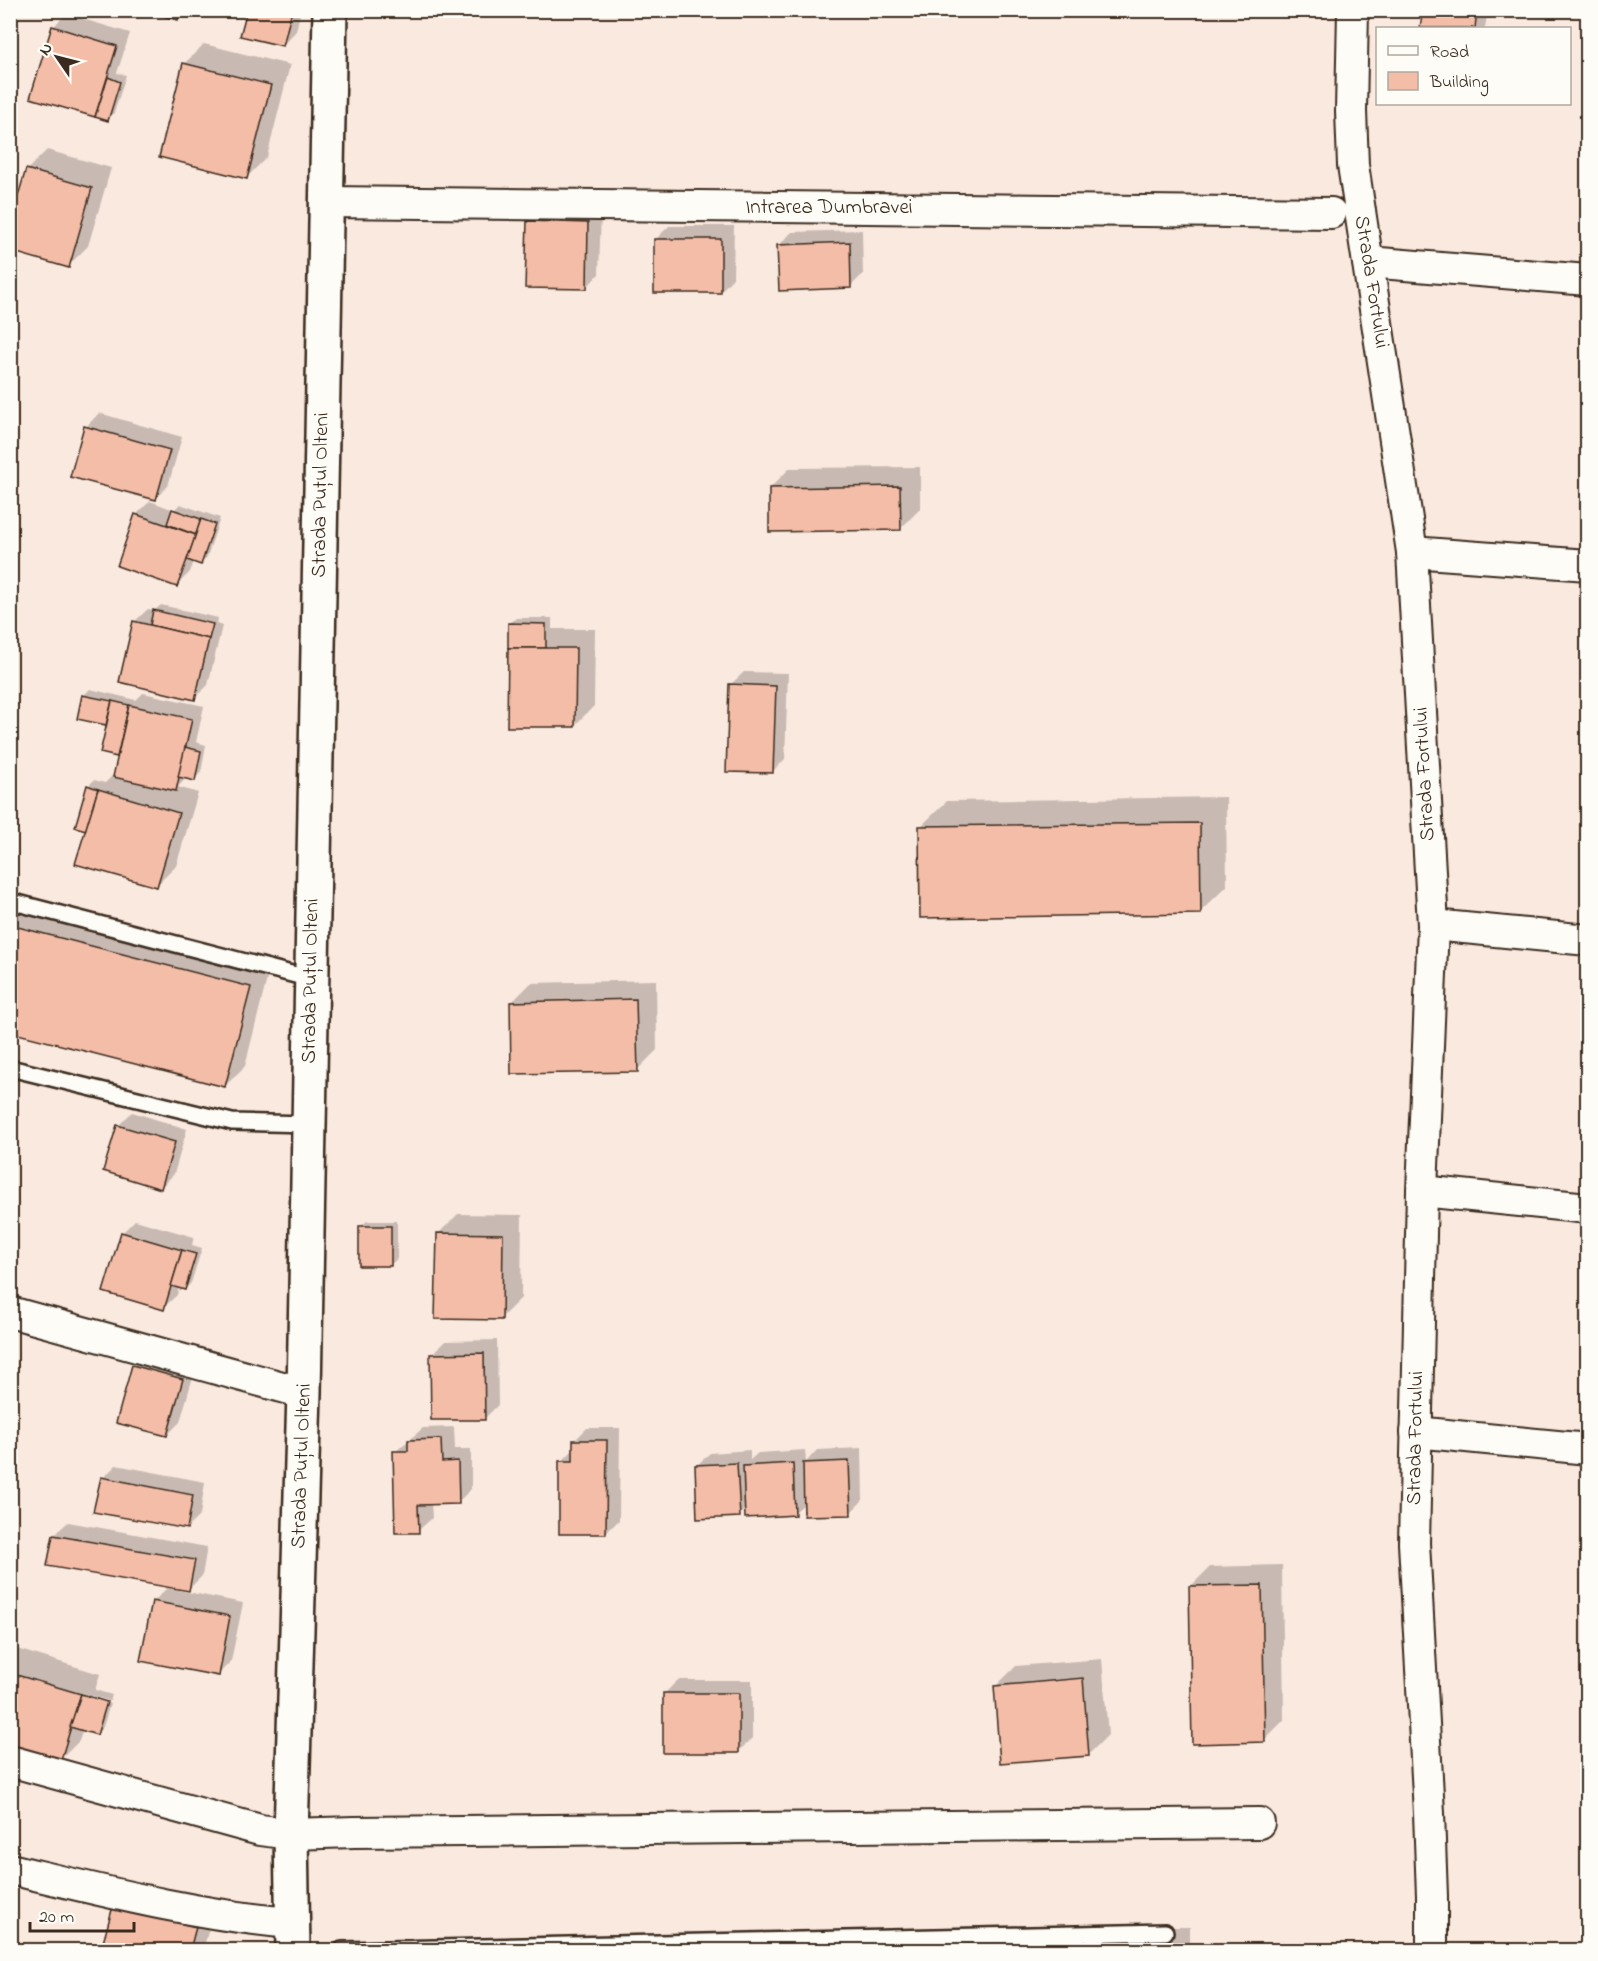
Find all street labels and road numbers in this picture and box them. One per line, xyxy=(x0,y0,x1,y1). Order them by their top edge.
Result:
street label: Intrarea Dumbravei xyxy=(745,193,913,223)
street label: Strada Fortului xyxy=(1346,213,1396,351)
street label: Strada Puțul Olteni xyxy=(305,412,337,578)
street label: Strada Fortului xyxy=(1407,706,1443,842)
street label: Strada Puțul Olteni xyxy=(295,898,327,1064)
street label: Strada Fortului xyxy=(1400,1371,1432,1505)
street label: Strada Puțul Olteni xyxy=(284,1383,320,1549)

